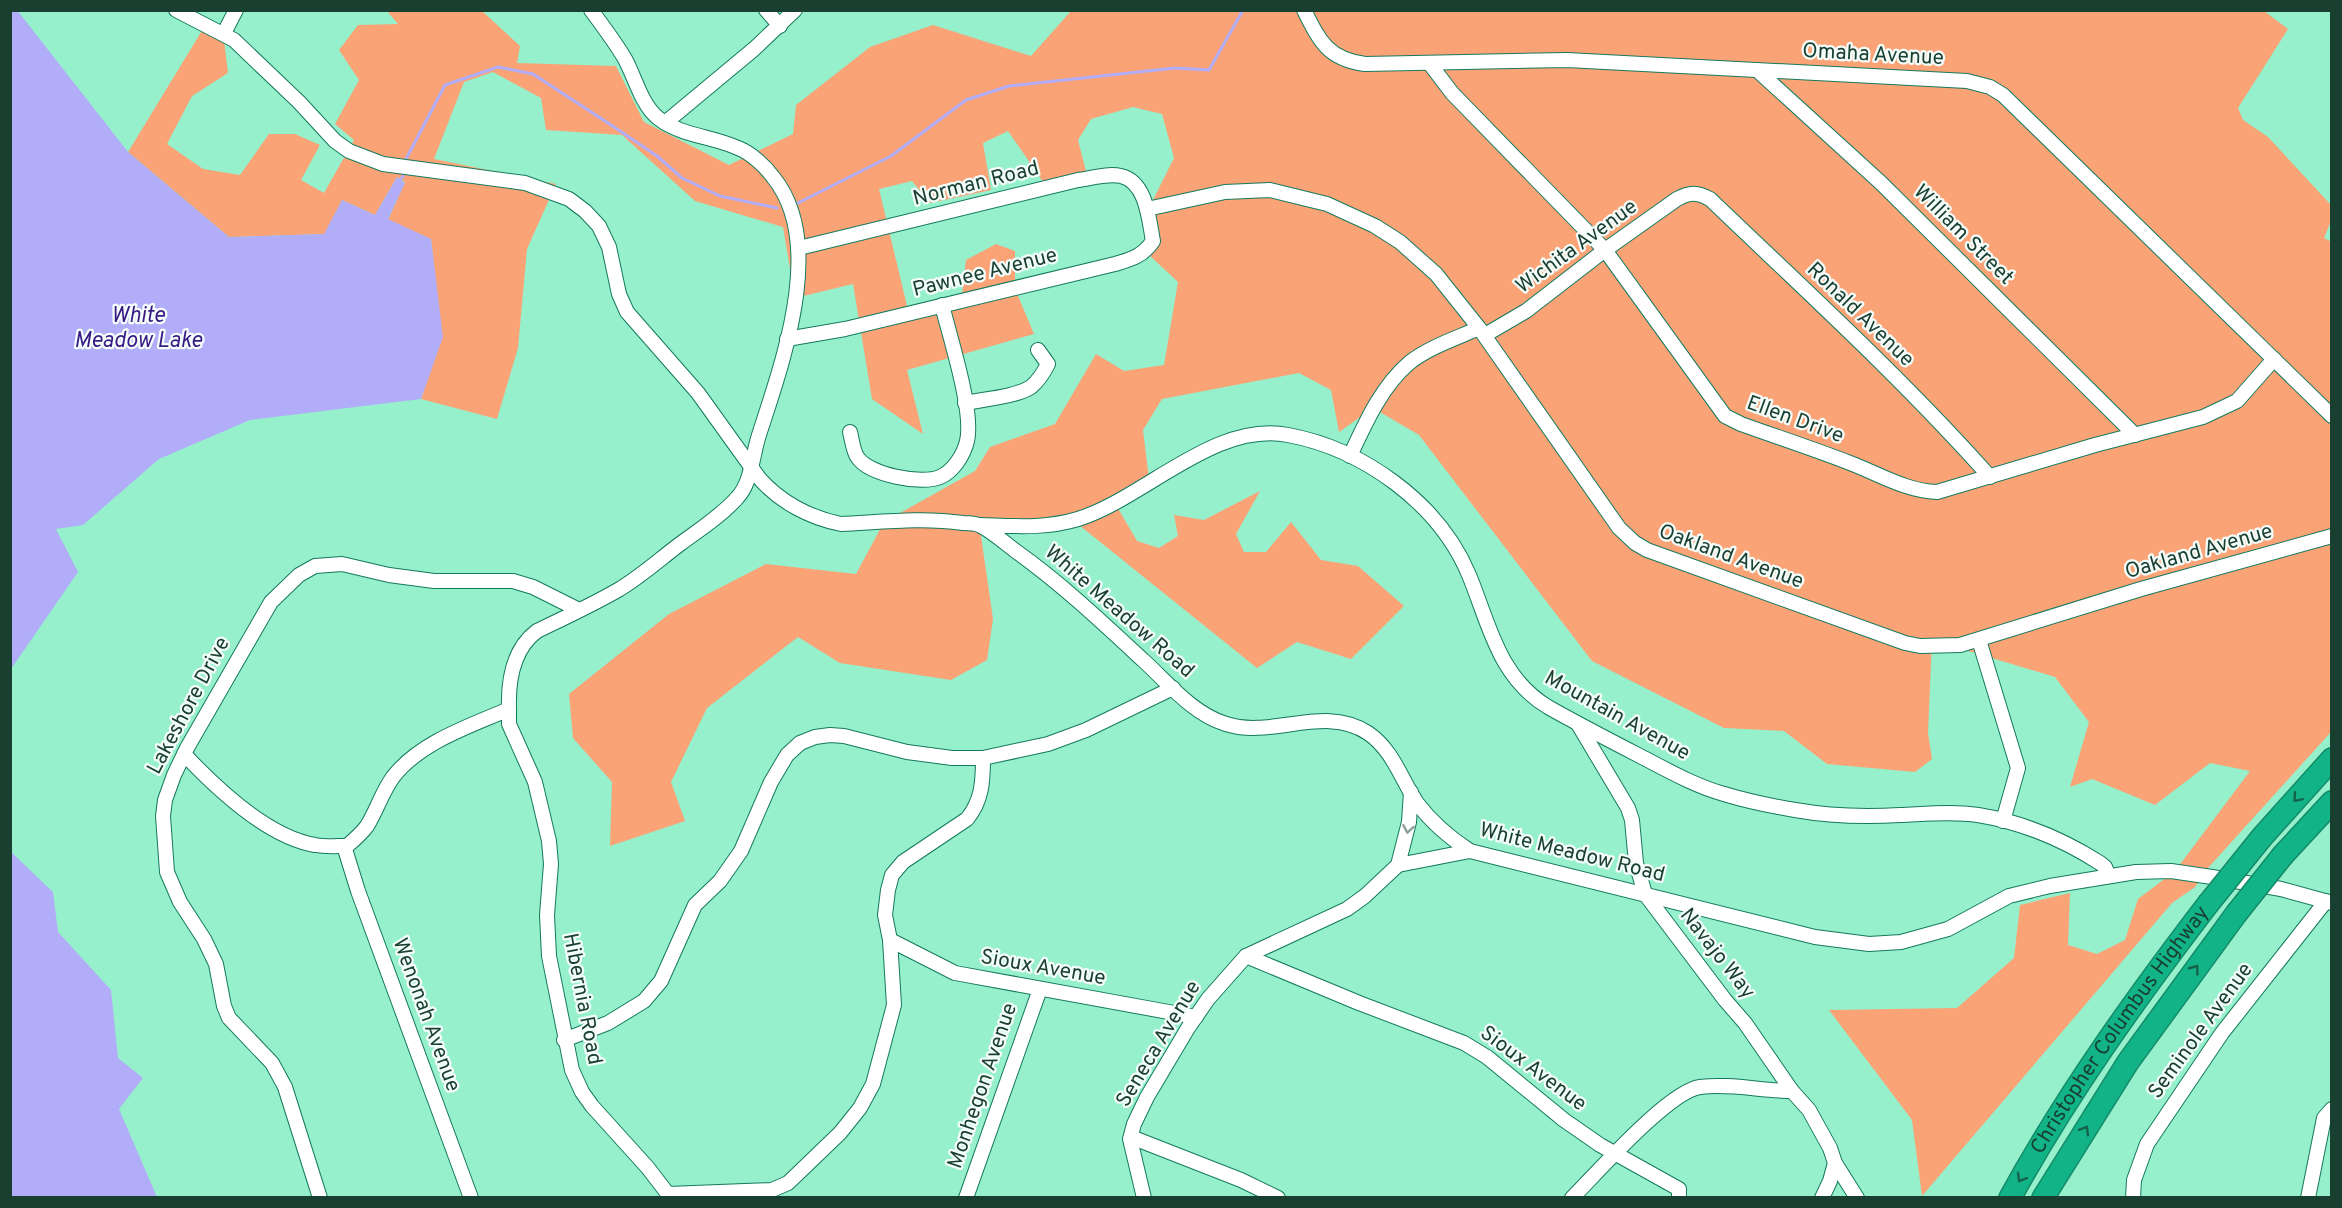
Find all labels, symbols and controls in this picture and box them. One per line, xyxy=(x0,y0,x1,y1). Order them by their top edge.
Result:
street label: Omaha Avenue xyxy=(1802,38,1944,72)
street label: Norman Road xyxy=(910,155,1042,213)
street label: William Street xyxy=(1907,179,2019,291)
street label: Wichita Avenue xyxy=(1511,194,1643,300)
street label: Pawnee Avenue xyxy=(910,242,1060,304)
street label: Ronald Avenue xyxy=(1800,257,1920,373)
water label: White Meadow Lake xyxy=(74,303,203,355)
street label: Ellen Drive xyxy=(1743,390,1847,450)
street label: Oakland Avenue xyxy=(1655,518,1807,596)
street label: Oakland Avenue xyxy=(2122,518,2276,586)
street label: White Meadow Road xyxy=(1038,539,1200,685)
street label: Lakeshore Drive xyxy=(141,633,237,779)
street label: Mountain Avenue xyxy=(1539,665,1695,767)
one-way arrow xyxy=(2293,791,2304,802)
street label: White Meadow Road xyxy=(1476,817,1668,889)
one-way arrow xyxy=(1402,824,1414,834)
street label: Christopher Columbus Highway xyxy=(2025,900,2215,1159)
street label: Navajo Way xyxy=(1673,903,1761,1005)
street label: Hibernia Road xyxy=(556,931,608,1067)
street label: Wenonah Avenue xyxy=(386,934,466,1096)
street label: Sioux Avenue xyxy=(978,944,1108,992)
street label: Seminole Avenue xyxy=(2143,958,2259,1104)
one-way arrow xyxy=(2188,964,2199,975)
street label: Seneca Avenue xyxy=(1111,976,1207,1112)
street label: Monhegon Avenue xyxy=(942,1000,1024,1172)
street label: Sioux Avenue xyxy=(1474,1020,1592,1118)
one-way arrow xyxy=(2077,1125,2088,1136)
one-way arrow xyxy=(2017,1172,2028,1182)

